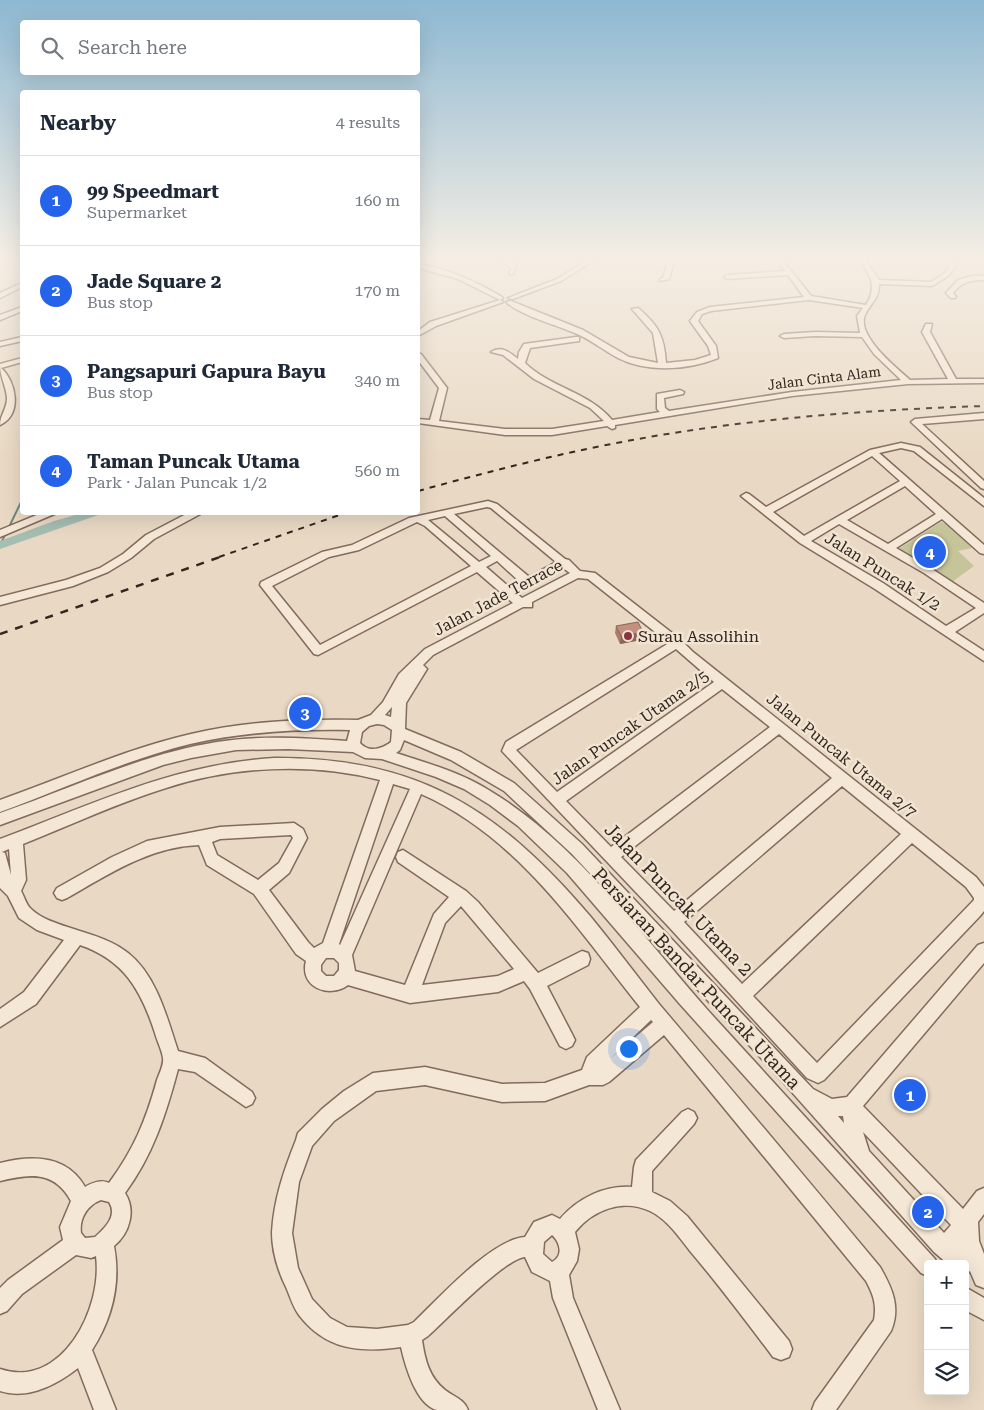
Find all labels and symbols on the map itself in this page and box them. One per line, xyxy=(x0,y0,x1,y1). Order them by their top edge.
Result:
street label: Jalan Cinta Alam xyxy=(766,363,882,393)
street label: Jalan Puncak 1/2 xyxy=(821,528,944,615)
pin: 4 xyxy=(914,533,946,571)
street label: Jalan Jade Terrace xyxy=(431,555,566,639)
place label: Surau Assolihin xyxy=(638,627,759,646)
marker: Surau Assolihin xyxy=(622,630,634,642)
street label: Jalan Puncak Utama 2/5 xyxy=(548,666,712,789)
street label: Jalan Puncak Utama 2/7 xyxy=(763,689,920,822)
pin: 3 xyxy=(289,694,321,732)
street label: Jalan Puncak Utama 2 xyxy=(600,818,758,981)
street label: Persiaran Bandar Puncak Utama xyxy=(588,863,806,1095)
your location xyxy=(616,1036,642,1062)
pin: 1 xyxy=(894,1076,926,1114)
pin: 2 xyxy=(912,1193,944,1231)

